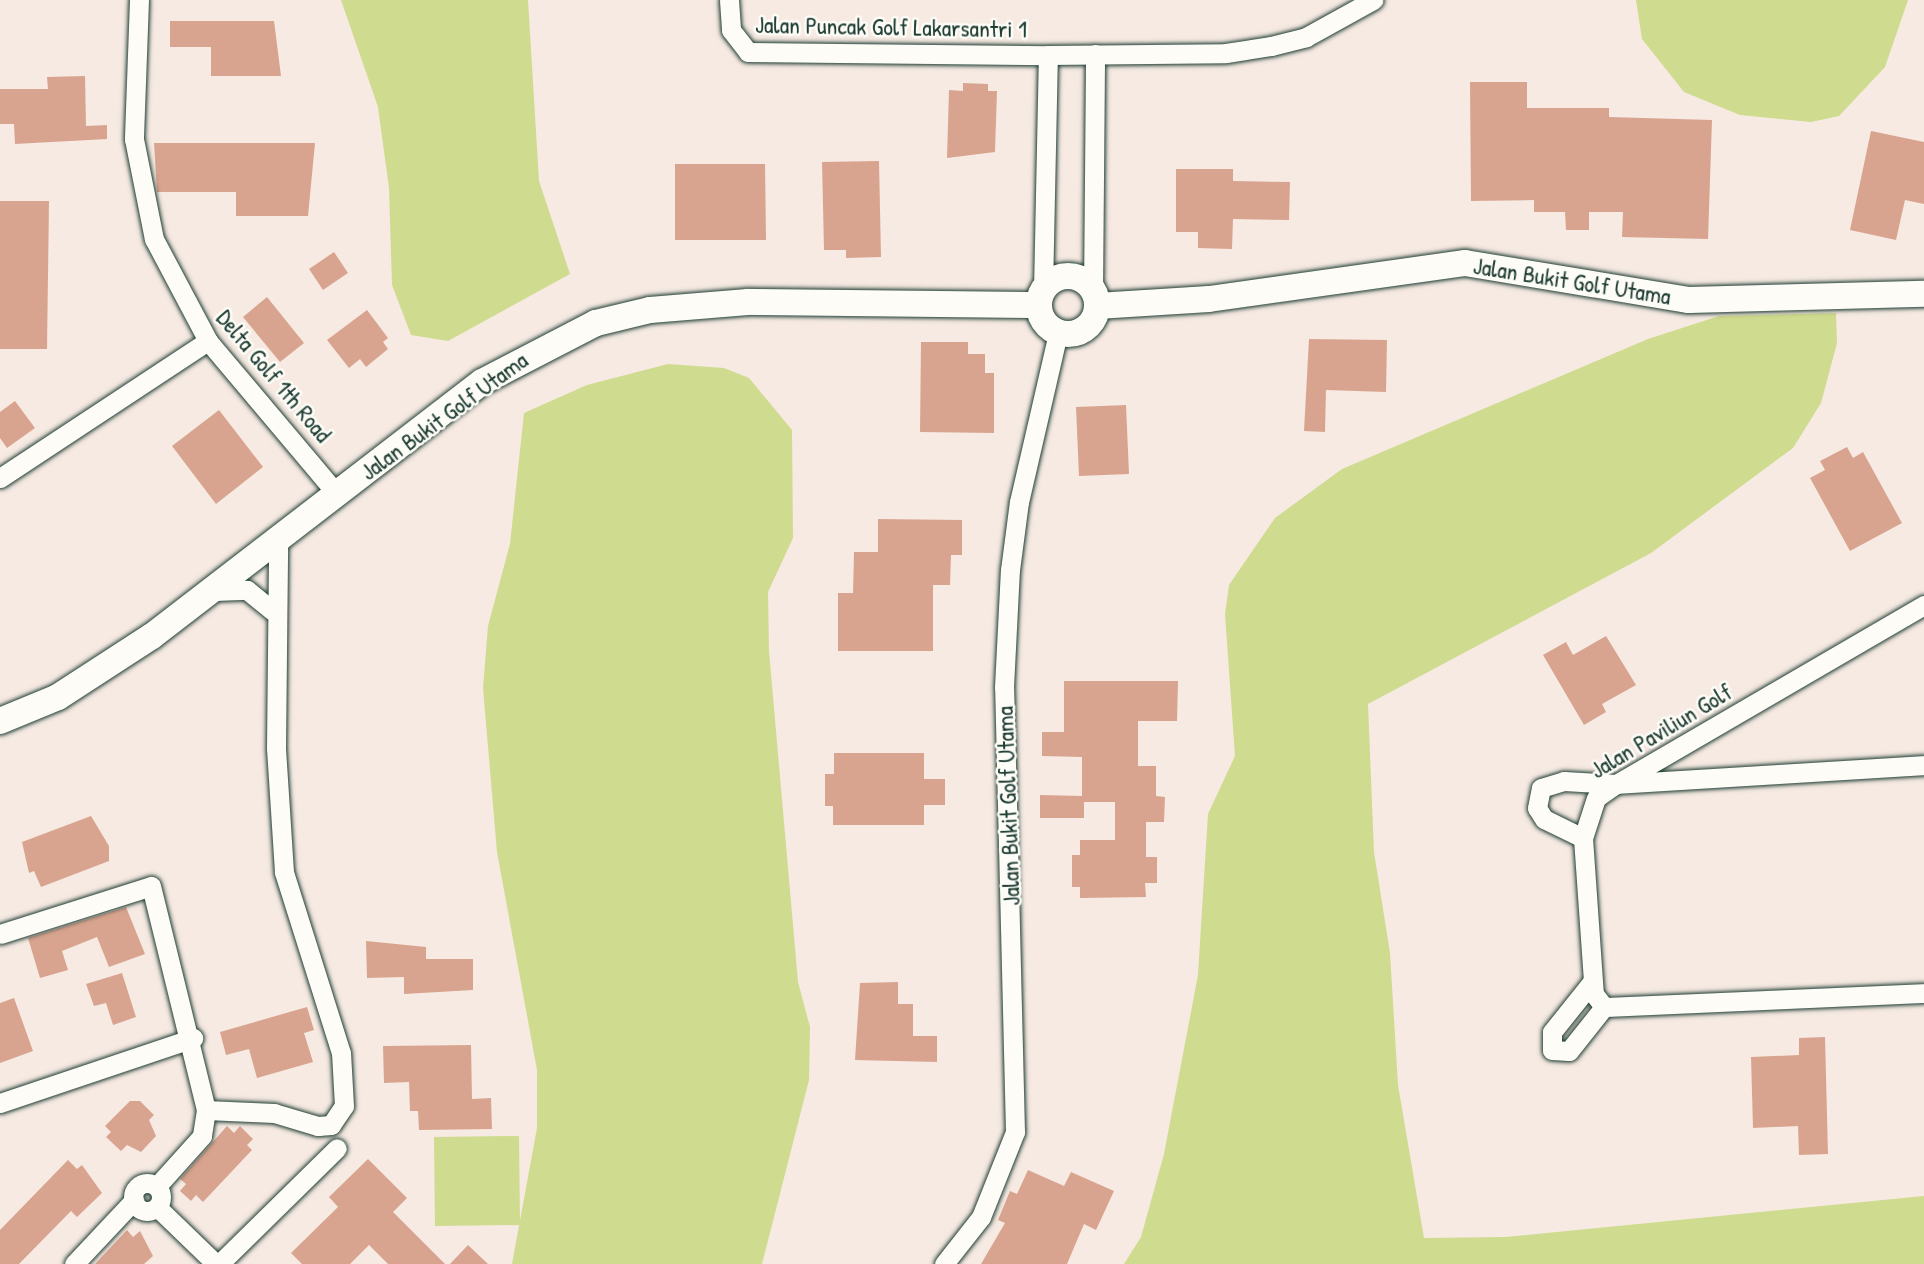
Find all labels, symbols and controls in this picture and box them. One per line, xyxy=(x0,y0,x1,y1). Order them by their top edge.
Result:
street label: Jalan Puncak Golf Lakarsantri 1 xyxy=(755,10,1027,44)
street label: Jalan Bukit Golf Utama xyxy=(1471,251,1673,311)
street label: Delta Golf 1th Road xyxy=(210,304,338,448)
street label: Jalan Bukit Golf Utama xyxy=(355,346,533,486)
street label: Jalan Paviliun Golf xyxy=(1585,677,1737,785)
street label: Jalan Bukit Golf Utama xyxy=(990,706,1026,906)

